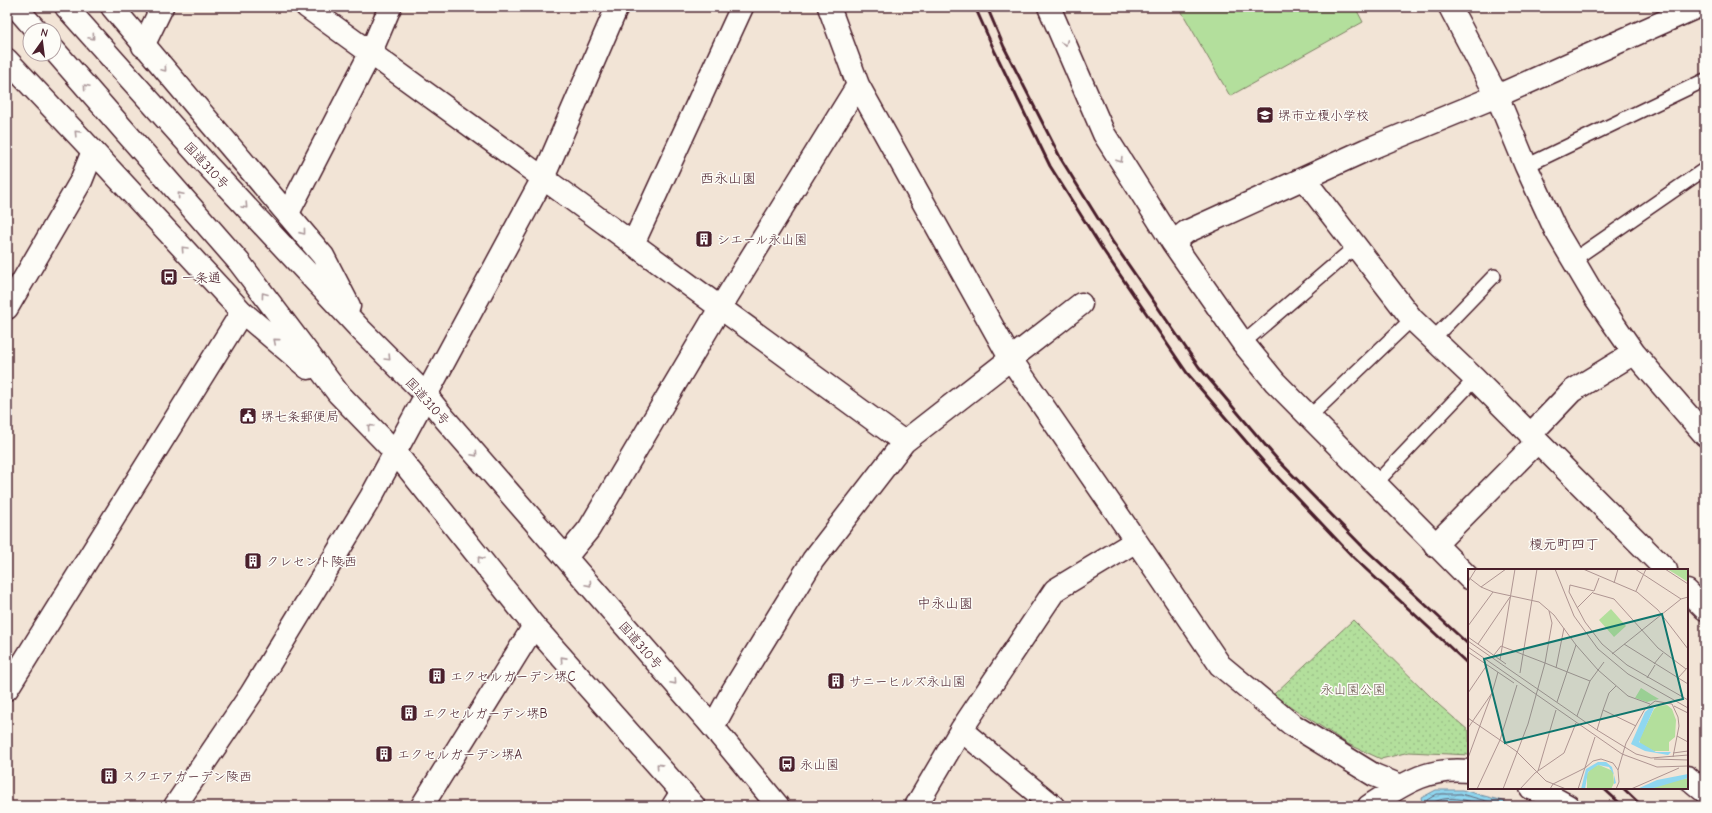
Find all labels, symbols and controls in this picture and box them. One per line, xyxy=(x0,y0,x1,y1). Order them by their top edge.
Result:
north arrow xyxy=(22,22,62,62)
text: N xyxy=(39,26,49,40)
one-way arrow xyxy=(87,32,94,39)
one-way arrow xyxy=(1060,39,1068,46)
one-way arrow xyxy=(159,65,166,72)
one-way arrow xyxy=(83,84,90,91)
school or university icon: 堺市立榎小学校 xyxy=(1255,105,1275,125)
place label: 堺市立榎小学校 xyxy=(1278,108,1369,123)
one-way arrow xyxy=(74,130,82,138)
street label: 国道310号 xyxy=(181,139,232,192)
one-way arrow xyxy=(1115,156,1123,163)
district label: 西永山園 xyxy=(700,170,756,187)
one-way arrow xyxy=(178,192,185,200)
one-way arrow xyxy=(240,201,247,208)
one-way arrow xyxy=(299,227,306,234)
building icon: シエール永山園 xyxy=(694,229,714,249)
place label: シエール永山園 xyxy=(717,232,807,247)
one-way arrow xyxy=(181,246,189,254)
bus stop icon: 一条通 xyxy=(159,267,179,287)
place label: 一条通 xyxy=(182,270,221,285)
one-way arrow xyxy=(261,292,268,299)
one-way arrow xyxy=(273,338,281,345)
one-way arrow xyxy=(383,353,391,361)
street label: 国道310号 xyxy=(402,375,453,428)
public building icon: 堺七条郵便局 xyxy=(238,406,258,426)
place label: 堺七条郵便局 xyxy=(261,409,339,424)
one-way arrow xyxy=(367,424,375,432)
one-way arrow xyxy=(471,449,478,457)
district label: 榎元町四丁 xyxy=(1529,536,1599,553)
building icon: クレセント陵西 xyxy=(243,551,263,571)
place label: クレセント陵西 xyxy=(266,554,357,569)
one-way arrow xyxy=(478,556,485,563)
inset map xyxy=(1468,569,1688,789)
one-way arrow xyxy=(584,579,591,586)
district label: 中永山園 xyxy=(917,595,973,612)
street label: 国道310号 xyxy=(616,618,666,672)
one-way arrow xyxy=(561,656,568,663)
building icon: エクセルガーデン堺C xyxy=(427,666,447,686)
place label: エクセルガーデン堺C xyxy=(450,669,576,684)
building icon: サニーヒルズ永山園 xyxy=(826,671,846,691)
place label: サニーヒルズ永山園 xyxy=(849,674,965,689)
one-way arrow xyxy=(669,677,676,685)
park label: 永山園公園 xyxy=(1320,682,1386,697)
building icon: エクセルガーデン堺B xyxy=(399,703,419,723)
place label: エクセルガーデン堺B xyxy=(422,706,548,721)
building icon: エクセルガーデン堺A xyxy=(374,744,394,764)
place label: エクセルガーデン堺A xyxy=(397,747,523,762)
bus stop icon: 永山園 xyxy=(777,754,797,774)
place label: 永山園 xyxy=(800,757,839,772)
one-way arrow xyxy=(656,763,664,771)
building icon: スクエアガーデン陵西 xyxy=(99,766,119,786)
place label: スクエアガーデン陵西 xyxy=(122,769,252,784)

